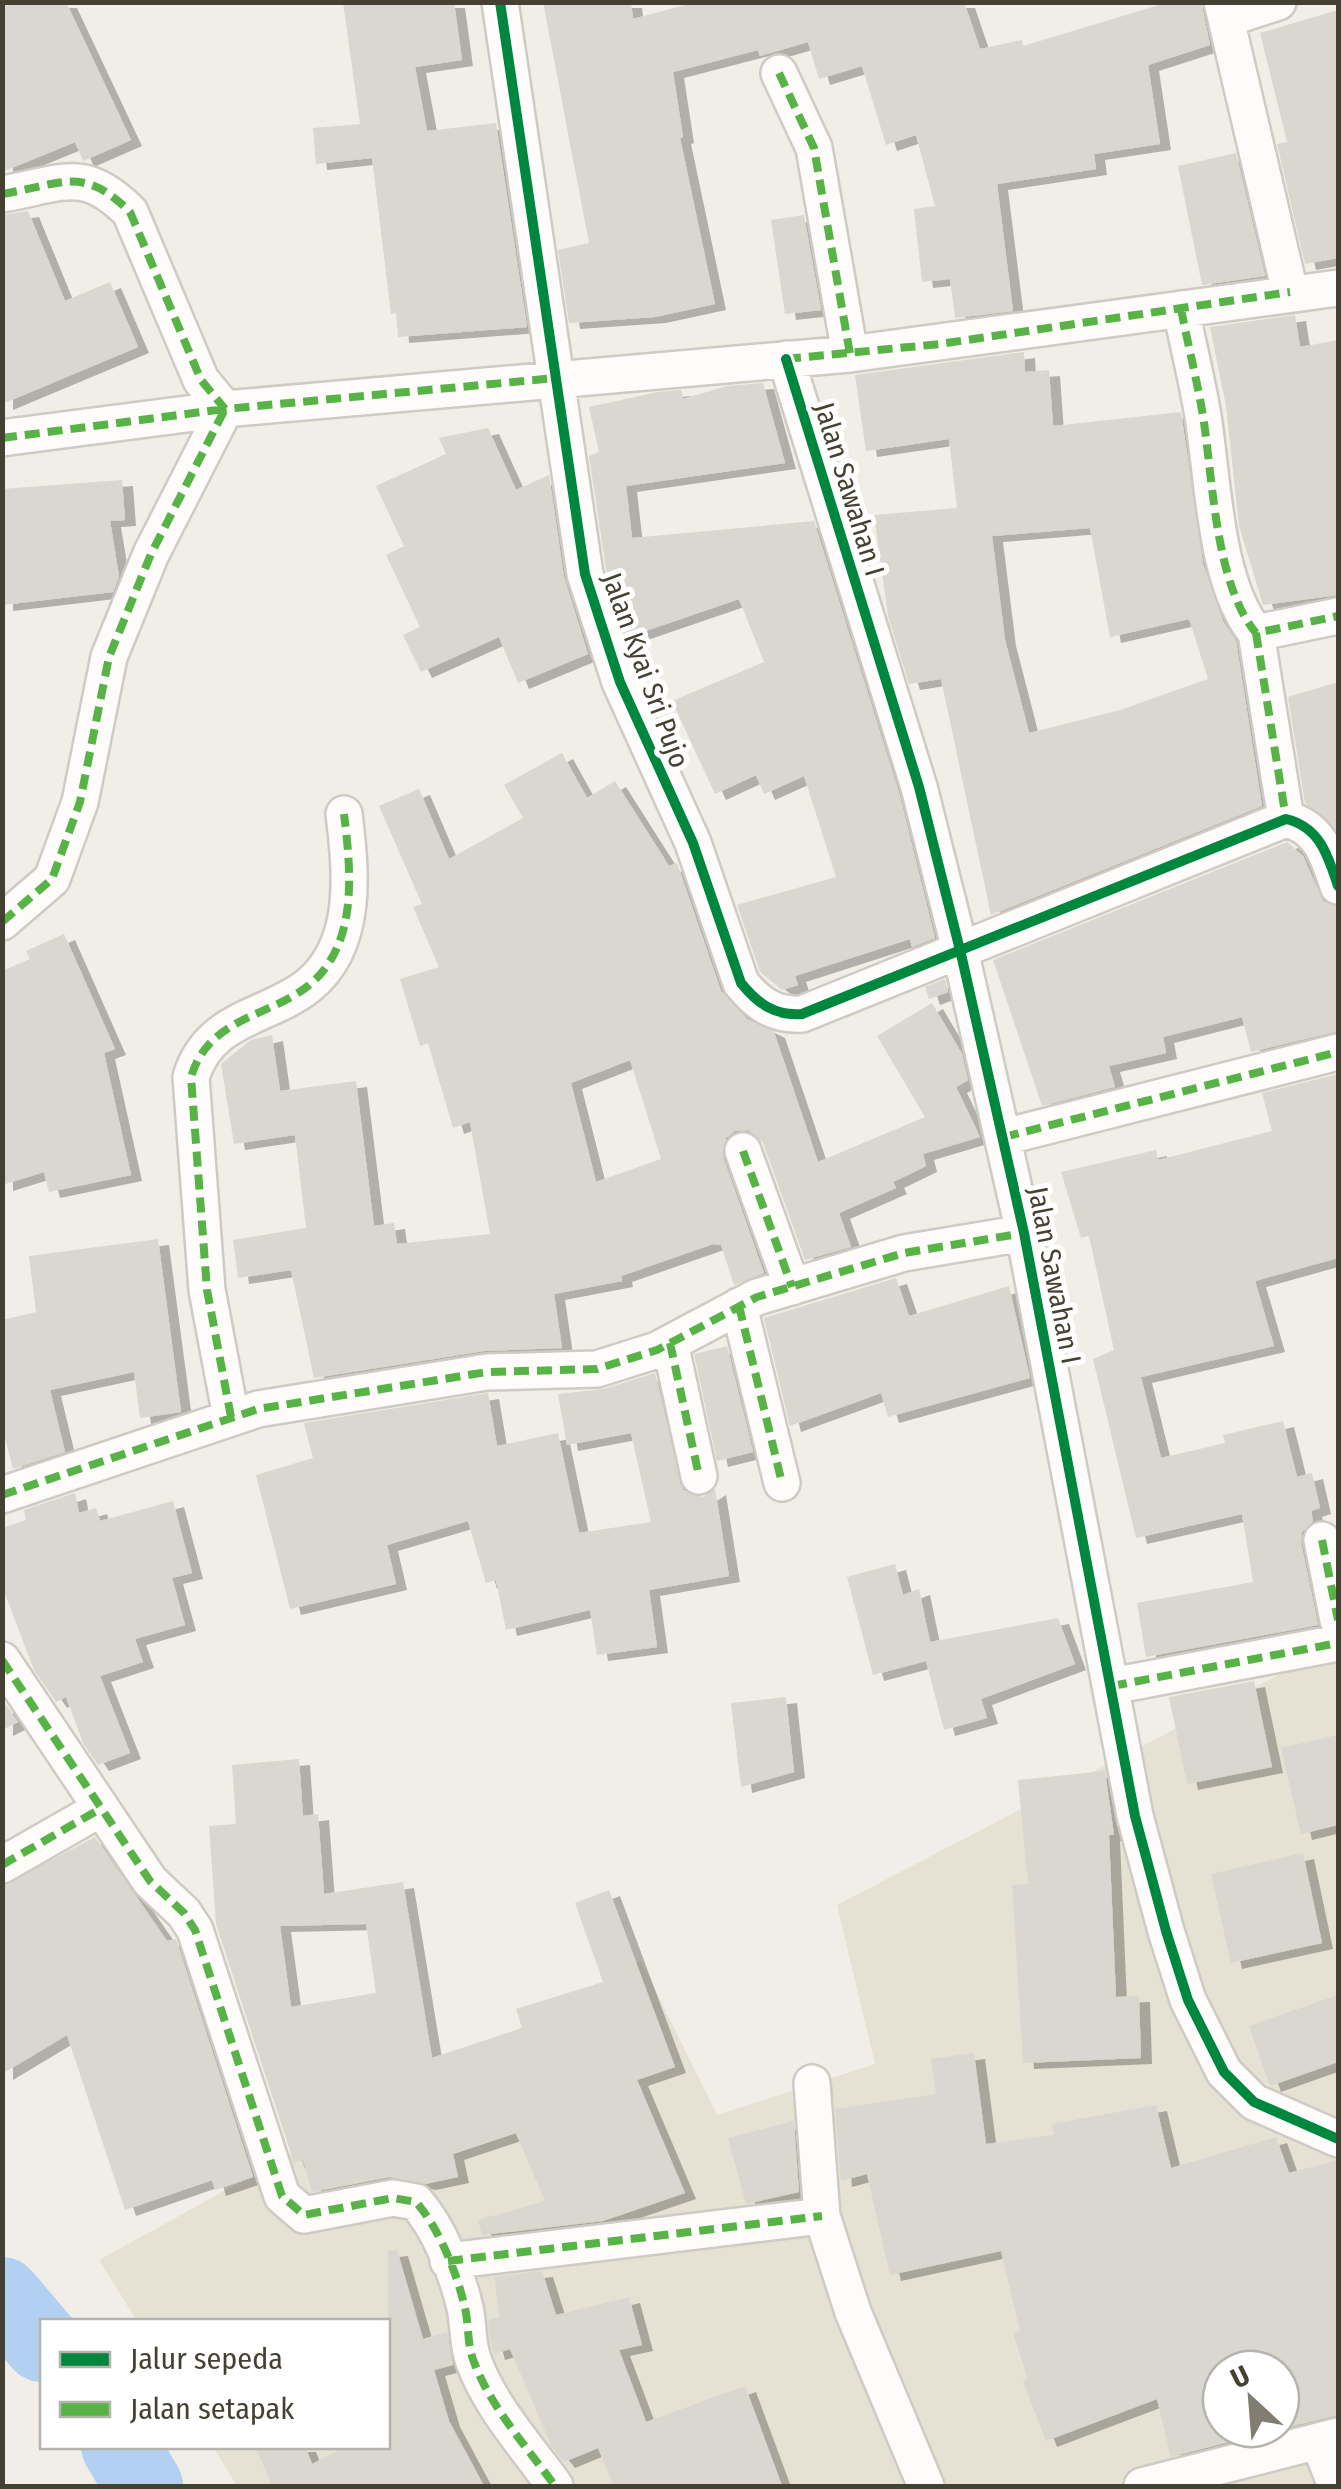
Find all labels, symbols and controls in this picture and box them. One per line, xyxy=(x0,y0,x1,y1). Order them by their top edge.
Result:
street label: Jalan Sawahan I xyxy=(807,398,892,580)
street label: Jalan Kyai Sri Pujo xyxy=(595,568,696,772)
street label: Jalan Sawahan I xyxy=(1021,1184,1088,1366)
legend xyxy=(40,2319,390,2449)
text: Jalur sepeda xyxy=(130,2341,283,2377)
north arrow xyxy=(1201,2349,1301,2449)
text: U xyxy=(1226,2359,1255,2395)
text: Jalan setapak xyxy=(130,2391,294,2427)

